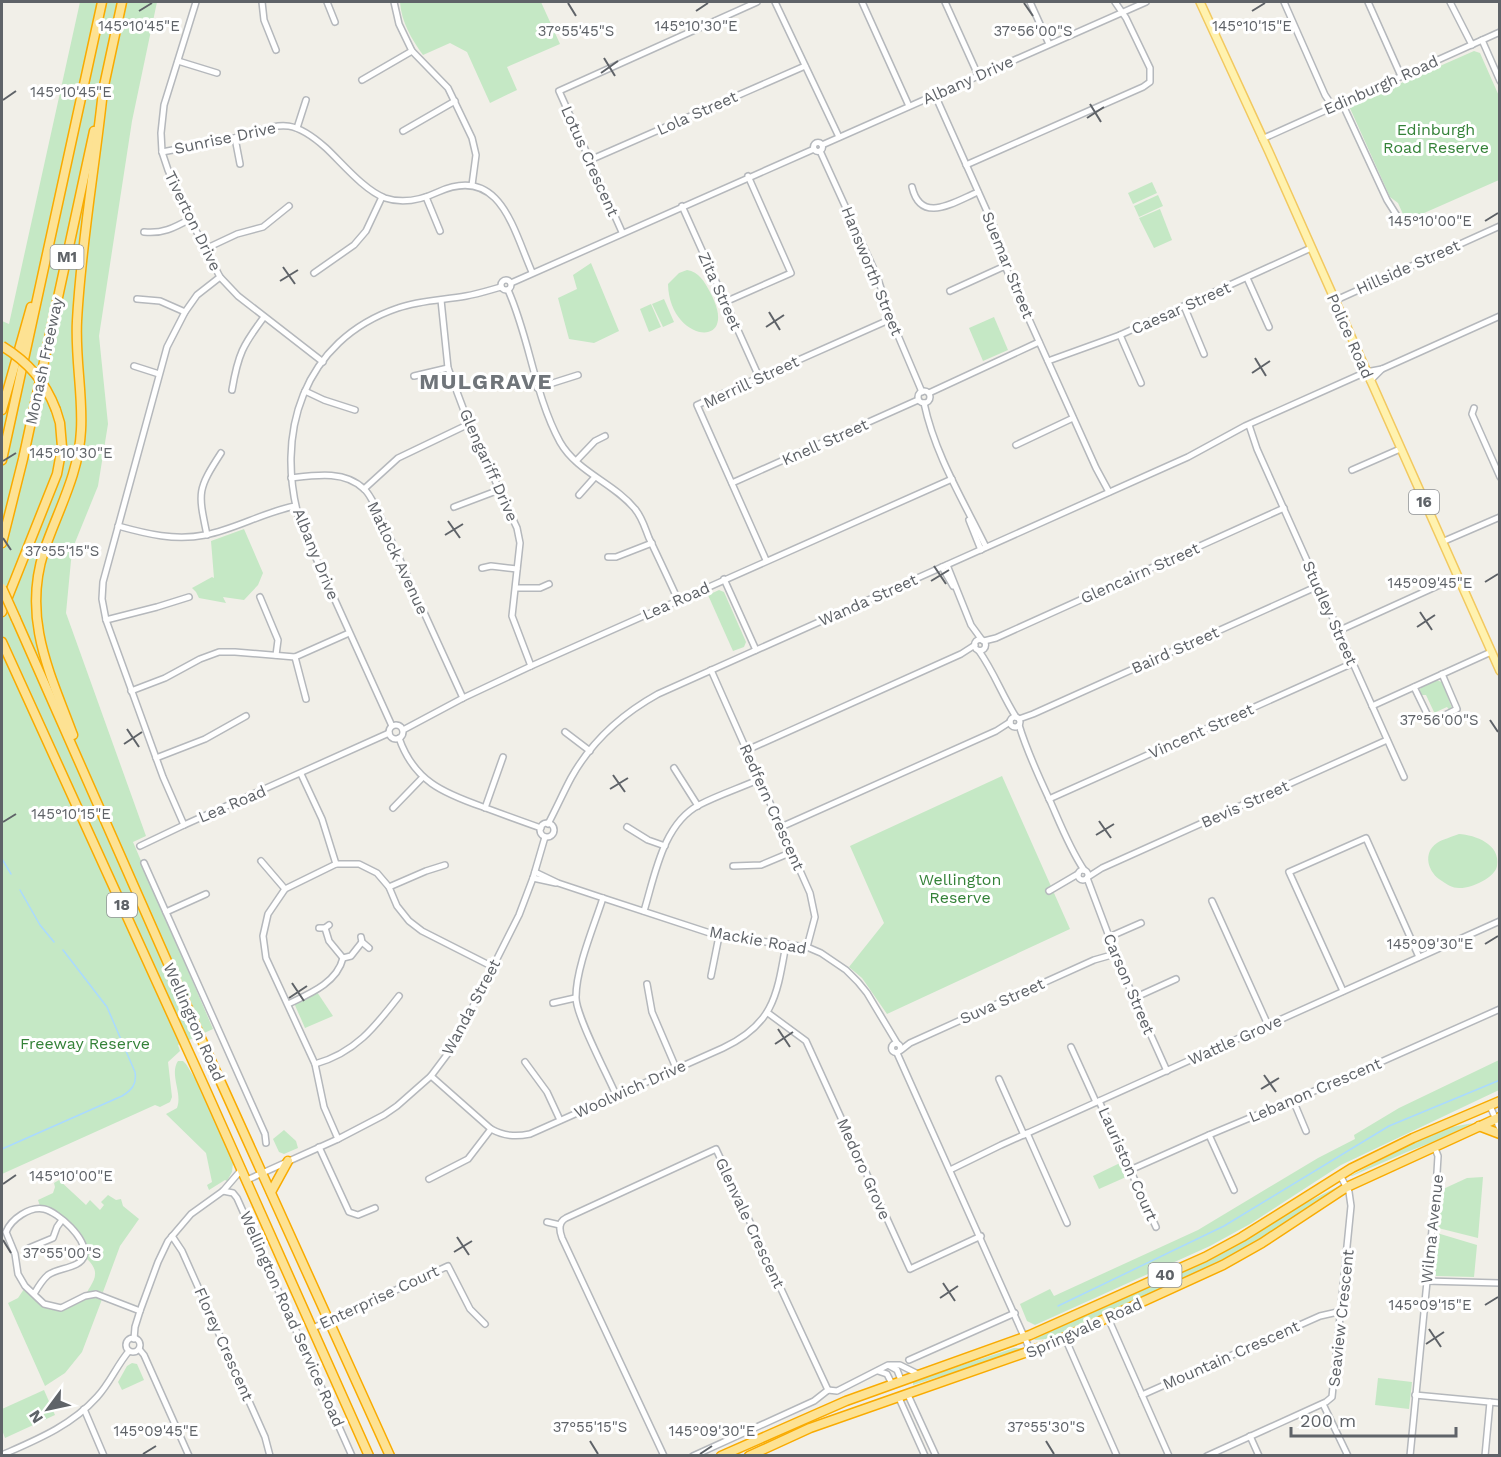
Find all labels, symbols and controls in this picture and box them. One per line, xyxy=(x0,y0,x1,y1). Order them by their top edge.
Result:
text: 145°10'45"E xyxy=(98,17,180,35)
text: 145°10'30"E xyxy=(654,17,738,35)
text: 145°10'15"E xyxy=(1212,17,1292,35)
text: 37°55'45"S xyxy=(538,22,614,40)
text: 37°56'00"S xyxy=(993,22,1073,40)
street label: Edinburgh Road xyxy=(1321,51,1441,119)
street label: Albany Drive xyxy=(920,52,1016,108)
text: 145°10'45"E xyxy=(30,83,112,101)
street label: Lola Street xyxy=(654,87,740,139)
street label: Lotus Crescent xyxy=(557,103,623,219)
street label: Sunrise Drive xyxy=(172,118,278,158)
park label: Edinburgh Road Reserve xyxy=(1383,120,1489,157)
street label: Tiverton Drive xyxy=(161,168,225,274)
street label: Hansworth Street xyxy=(837,204,907,339)
street label: Suemar Street xyxy=(978,209,1038,321)
text: 145°10'00"E xyxy=(1388,212,1472,230)
street label: Hillside Street xyxy=(1353,236,1463,298)
road number: M1 xyxy=(50,245,84,269)
street label: Zita Street xyxy=(694,249,746,333)
street label: Caesar Street xyxy=(1128,278,1234,338)
street label: Police Road xyxy=(1323,291,1377,381)
street label: Monash Freeway xyxy=(21,295,67,426)
street label: Merrill Street xyxy=(700,352,802,412)
district label: MULGRAVE xyxy=(419,369,553,394)
street label: Glengariff Drive xyxy=(456,406,522,524)
street label: Knell Street xyxy=(779,414,871,469)
text: 145°10'30"E xyxy=(29,444,113,462)
road number: 16 xyxy=(1409,490,1439,514)
street label: Matlock Avenue xyxy=(363,498,433,618)
street label: Albany Drive xyxy=(289,505,343,603)
street label: Glencairn Street xyxy=(1078,538,1203,608)
text: 37°55'15"S xyxy=(25,542,99,560)
street label: Studley Street xyxy=(1299,558,1362,668)
street label: Wanda Street xyxy=(816,570,921,630)
text: 145°09'45"E xyxy=(1388,574,1472,592)
street label: Lea Road xyxy=(639,578,713,624)
street label: Baird Street xyxy=(1128,622,1222,678)
street label: Vincent Street xyxy=(1146,699,1257,763)
text: 37°56'00"S xyxy=(1399,711,1479,729)
street label: Redfern Crescent xyxy=(736,741,809,873)
street label: Bevis Street xyxy=(1198,776,1292,832)
street label: Lea Road xyxy=(195,781,269,827)
text: 145°10'15"E xyxy=(31,805,111,823)
park label: Wellington Reserve xyxy=(919,870,1001,907)
road number: 18 xyxy=(107,893,137,917)
street label: Mackie Road xyxy=(708,922,808,958)
street label: Carson Street xyxy=(1099,931,1159,1038)
text: 145°09'30"E xyxy=(1387,935,1473,953)
street label: Wanda Street xyxy=(438,955,504,1058)
street label: Wellington Road xyxy=(159,960,229,1084)
street label: Suva Street xyxy=(957,974,1047,1028)
street label: Wattle Grove xyxy=(1185,1011,1285,1069)
park label: Freeway Reserve xyxy=(20,1034,150,1053)
street label: Lebanon Crescent xyxy=(1246,1053,1384,1127)
street label: Woolwich Drive xyxy=(571,1056,689,1122)
street label: Lauriston Court xyxy=(1094,1104,1162,1224)
street label: Medoro Grove xyxy=(833,1115,895,1223)
street label: Glenvale Crescent xyxy=(711,1155,789,1292)
text: 145°10'00"E xyxy=(29,1167,113,1185)
street label: Wilma Avenue xyxy=(1417,1173,1447,1285)
street label: Wellington Road Service Road xyxy=(236,1208,348,1430)
text: 37°55'00"S xyxy=(23,1244,101,1262)
street label: Seaview Crescent xyxy=(1324,1248,1358,1388)
street label: Enterprise Court xyxy=(316,1261,442,1333)
road number: 40 xyxy=(1148,1263,1182,1287)
street label: Florey Crescent xyxy=(190,1284,258,1404)
street label: Springvale Road xyxy=(1023,1294,1145,1362)
text: 145°09'15"E xyxy=(1389,1296,1471,1314)
street label: Mountain Crescent xyxy=(1160,1316,1303,1394)
north arrow xyxy=(18,1379,78,1439)
scale bar xyxy=(1291,1400,1456,1438)
text: N xyxy=(25,1407,47,1427)
text: 200 m xyxy=(1300,1410,1356,1431)
text: 37°55'15"S xyxy=(553,1418,627,1436)
text: 37°55'30"S xyxy=(1007,1418,1085,1436)
text: 145°09'45"E xyxy=(114,1422,198,1440)
text: 145°09'30"E xyxy=(669,1422,755,1440)

